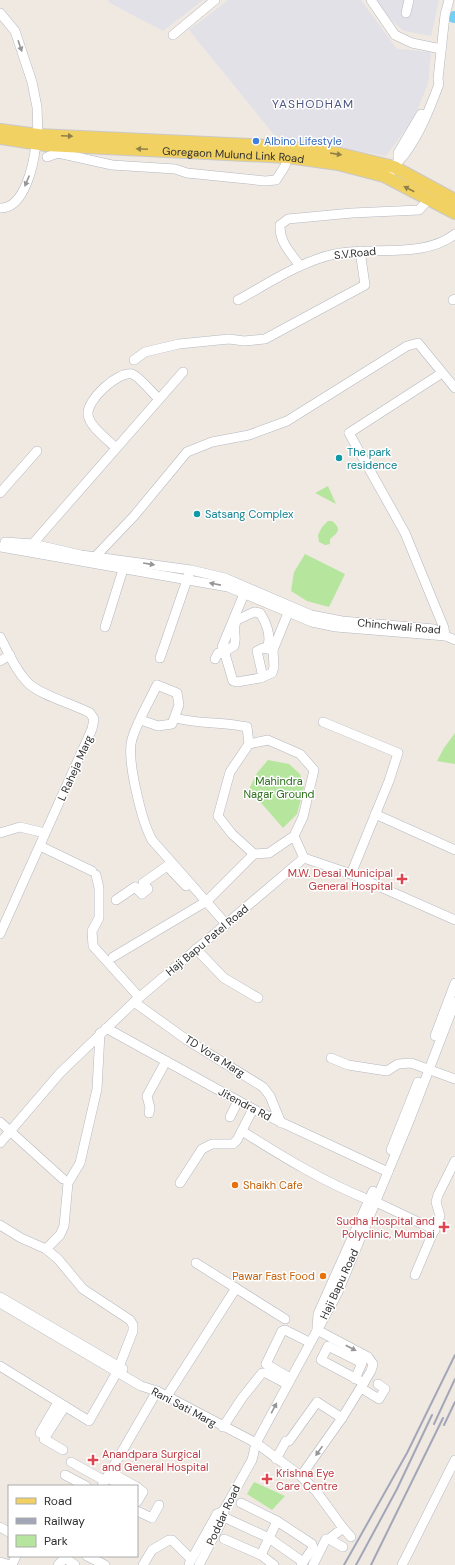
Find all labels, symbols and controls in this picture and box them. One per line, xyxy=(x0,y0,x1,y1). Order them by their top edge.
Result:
one-way arrow xyxy=(17,41,23,53)
district label: YASHODHAM xyxy=(272,96,354,112)
one-way arrow xyxy=(61,133,73,140)
place label: Albino Lifestyle xyxy=(264,134,342,148)
marker: Albino Lifestyle xyxy=(251,136,261,146)
street label: Goregaon Mulund Link Road xyxy=(162,144,305,166)
one-way arrow xyxy=(136,146,148,153)
one-way arrow xyxy=(330,151,342,157)
one-way arrow xyxy=(24,175,30,186)
one-way arrow xyxy=(404,186,415,192)
street label: S.V.Road xyxy=(333,244,377,262)
place label: The park residence xyxy=(347,445,397,472)
marker: The park residence xyxy=(334,453,344,463)
place label: Satsang Complex xyxy=(205,507,294,521)
marker: Satsang Complex xyxy=(192,509,202,519)
one-way arrow xyxy=(143,561,155,567)
one-way arrow xyxy=(209,581,222,587)
street label: Chinchwali Road xyxy=(357,615,441,637)
street label: L Raheja Marg xyxy=(54,733,96,803)
park label: Mahindra Nagar Ground xyxy=(244,774,315,801)
place label: M.W. Desai Municipal General Hospital xyxy=(288,866,393,893)
marker: M.W. Desai Municipal General Hospital xyxy=(396,873,408,885)
street label: Haji Bapu Patel Road xyxy=(163,901,251,979)
street label: TD Vora Marg xyxy=(182,1032,248,1080)
street label: Jitendra Rd xyxy=(216,1084,274,1124)
place label: Shaikh Cafe xyxy=(243,1178,303,1192)
marker: Shaikh Cafe xyxy=(230,1180,240,1190)
place label: Sudha Hospital and Polyclinic, Mumbai xyxy=(336,1214,435,1241)
marker: Sudha Hospital and Polyclinic, Mumbai xyxy=(438,1221,450,1233)
street label: Haji Bapu Road xyxy=(317,1246,361,1321)
place label: Pawar Fast Food xyxy=(232,1269,315,1283)
marker: Pawar Fast Food xyxy=(318,1271,328,1281)
one-way arrow xyxy=(345,1345,357,1351)
street label: Rani Sati Marg xyxy=(149,1384,219,1430)
one-way arrow xyxy=(271,1403,277,1414)
one-way arrow xyxy=(315,1445,323,1456)
place label: Anandpara Surgical and General Hospital xyxy=(102,1447,209,1474)
marker: Anandpara Surgical and General Hospital xyxy=(87,1454,99,1466)
place label: Krishna Eye Care Centre xyxy=(276,1466,338,1493)
marker: Krishna Eye Care Centre xyxy=(261,1473,273,1485)
street label: Poddar Road xyxy=(203,1483,243,1547)
legend xyxy=(8,1485,138,1557)
text: Road xyxy=(44,1493,72,1509)
text: Railway xyxy=(44,1513,85,1529)
text: Park xyxy=(44,1533,68,1549)

